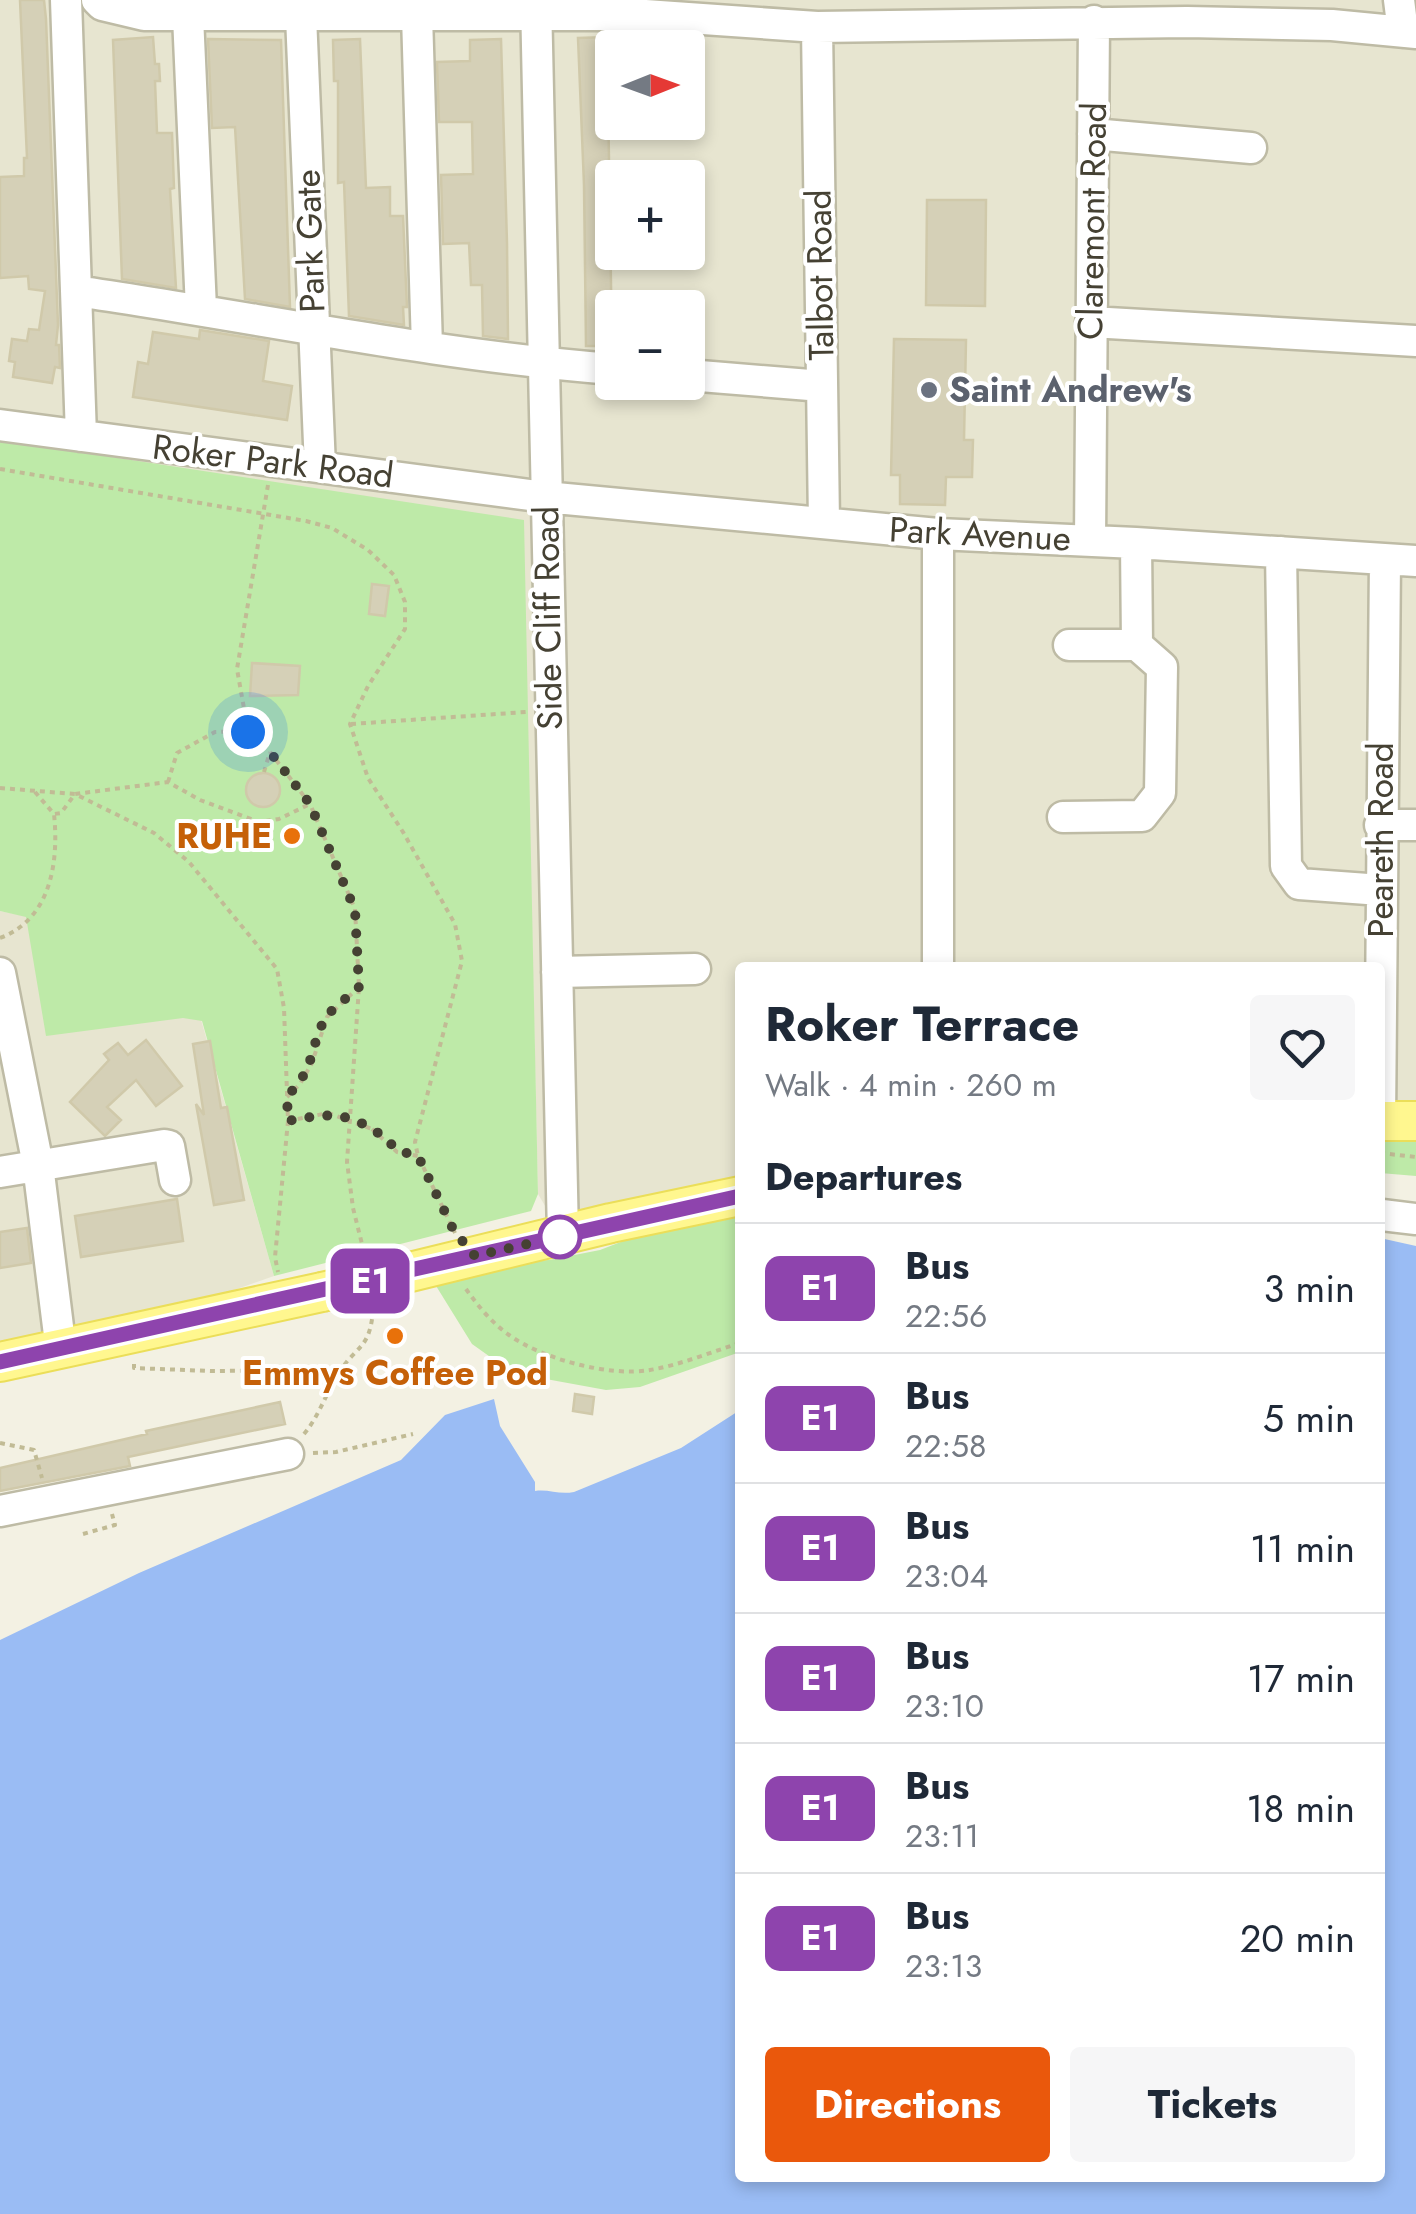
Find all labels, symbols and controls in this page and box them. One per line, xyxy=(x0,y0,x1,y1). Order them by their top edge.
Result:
north arrow xyxy=(595,30,705,140)
map controls xyxy=(595,30,705,400)
street label: Claremont Road xyxy=(1065,102,1119,340)
button: + xyxy=(595,160,705,270)
street label: Park Gate xyxy=(283,169,337,313)
street label: Talbot Road xyxy=(794,189,846,361)
button: − xyxy=(595,290,705,400)
place label: Saint Andrew's xyxy=(949,365,1192,415)
marker: Saint Andrew's xyxy=(918,379,940,401)
street label: Roker Park Road xyxy=(150,421,396,501)
street label: Park Avenue xyxy=(888,504,1072,564)
street label: Side Cliff Road xyxy=(521,506,575,730)
your location xyxy=(223,707,273,757)
street label: Peareth Road xyxy=(1356,742,1406,938)
place label: RUHE xyxy=(176,811,272,861)
marker: RUHE xyxy=(281,825,303,847)
text: Roker Terrace xyxy=(765,990,1079,1059)
button: heart xyxy=(1250,995,1355,1100)
text: Walk · 4 min · 260 m xyxy=(765,1062,1057,1108)
text: Departures xyxy=(765,1149,962,1204)
unlabelled marker xyxy=(539,1216,581,1258)
text: Bus xyxy=(905,1238,969,1293)
line badge: E1 xyxy=(325,1248,415,1314)
text: E1 xyxy=(351,1256,389,1306)
text: 3 min xyxy=(1263,1261,1355,1316)
text: E1 xyxy=(801,1263,839,1313)
text: 22:56 xyxy=(905,1293,988,1339)
marker: Emmys Coffee Pod xyxy=(384,1325,406,1347)
place label: Emmys Coffee Pod xyxy=(242,1348,548,1398)
text: Bus xyxy=(905,1368,969,1423)
text: 5 min xyxy=(1263,1391,1355,1446)
text: E1 xyxy=(801,1393,839,1443)
text: 22:58 xyxy=(905,1423,987,1469)
text: Bus xyxy=(905,1498,969,1553)
text: 11 min xyxy=(1250,1521,1355,1576)
text: E1 xyxy=(801,1523,839,1573)
text: 23:04 xyxy=(905,1553,988,1599)
text: Bus xyxy=(905,1628,969,1683)
text: 17 min xyxy=(1247,1651,1355,1706)
text: E1 xyxy=(801,1653,839,1703)
text: 23:10 xyxy=(905,1683,984,1729)
text: Bus xyxy=(905,1758,969,1813)
text: 18 min xyxy=(1246,1781,1355,1836)
text: E1 xyxy=(801,1783,839,1833)
text: 23:11 xyxy=(905,1813,979,1859)
text: Bus xyxy=(905,1888,969,1943)
text: 20 min xyxy=(1240,1911,1355,1966)
text: E1 xyxy=(801,1913,839,1963)
text: 23:13 xyxy=(905,1943,982,1989)
button: Directions xyxy=(765,2047,1050,2162)
button: Tickets xyxy=(1070,2047,1355,2162)

